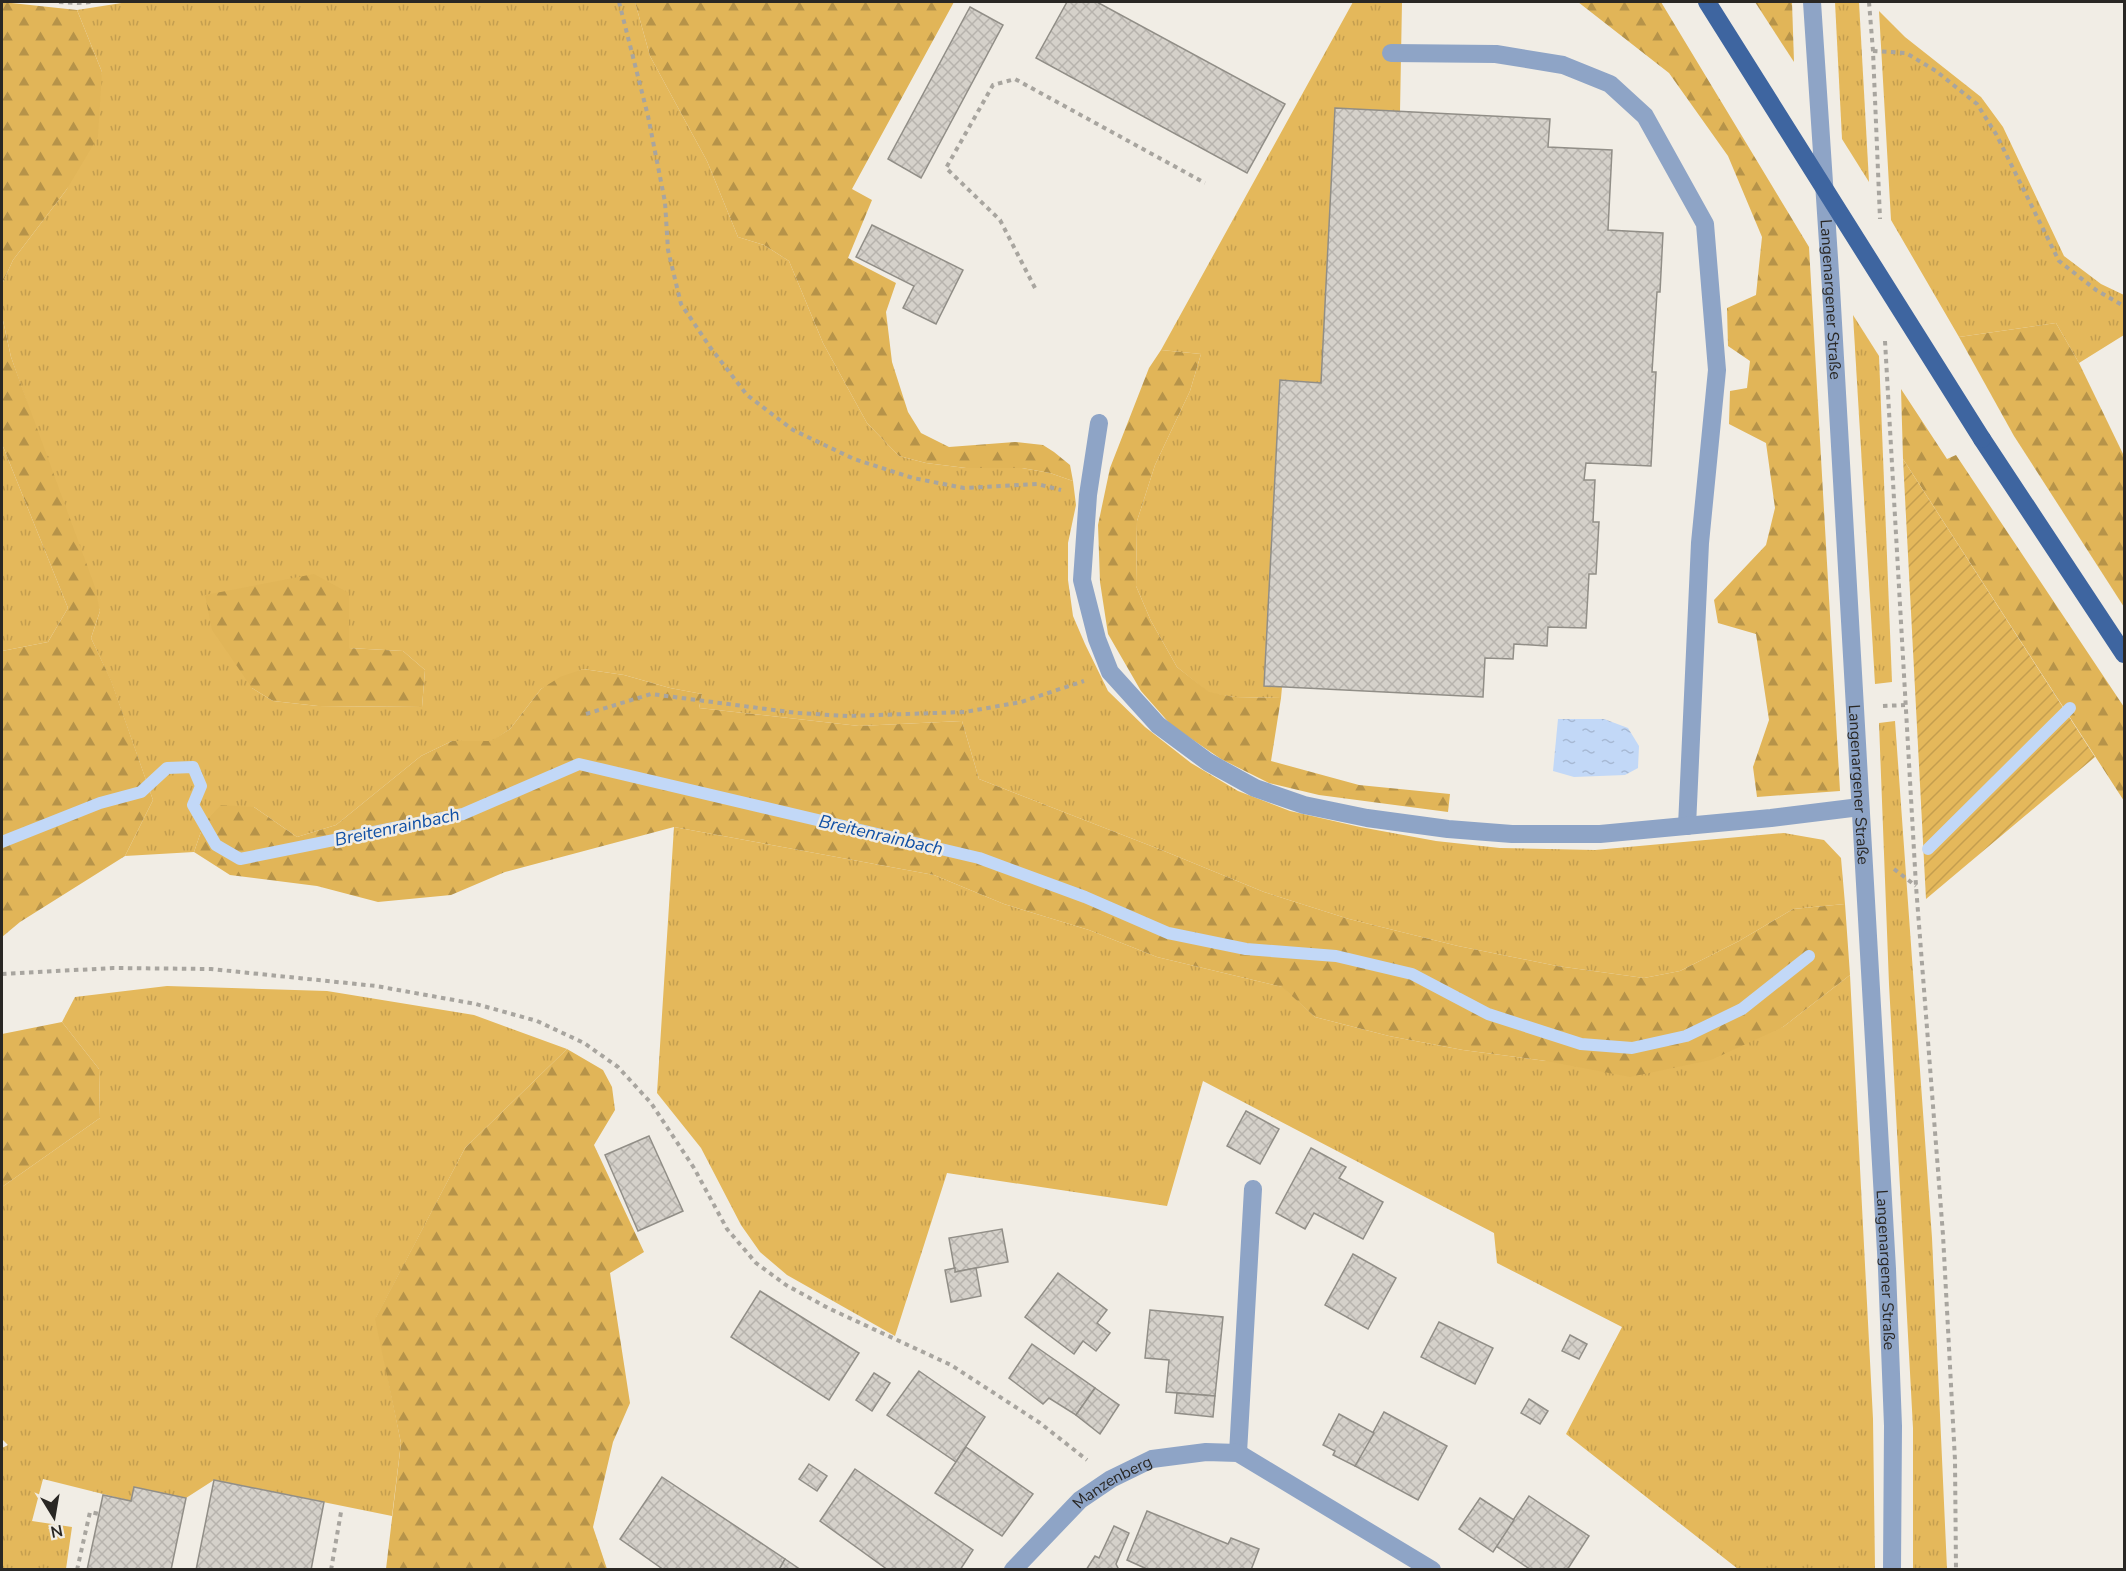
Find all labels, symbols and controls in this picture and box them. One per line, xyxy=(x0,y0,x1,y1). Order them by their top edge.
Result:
street label: Langenargener Straße xyxy=(1814,219,1846,380)
street label: Langenargener Straße xyxy=(1843,704,1874,865)
water label: Breitenrainbach xyxy=(332,802,462,852)
water label: Breitenrainbach xyxy=(816,809,946,861)
street label: Langenargener Straße xyxy=(1870,1189,1900,1351)
street label: Manzenberg xyxy=(1068,1451,1156,1514)
north arrow xyxy=(24,1487,84,1547)
text: N xyxy=(49,1519,65,1543)

